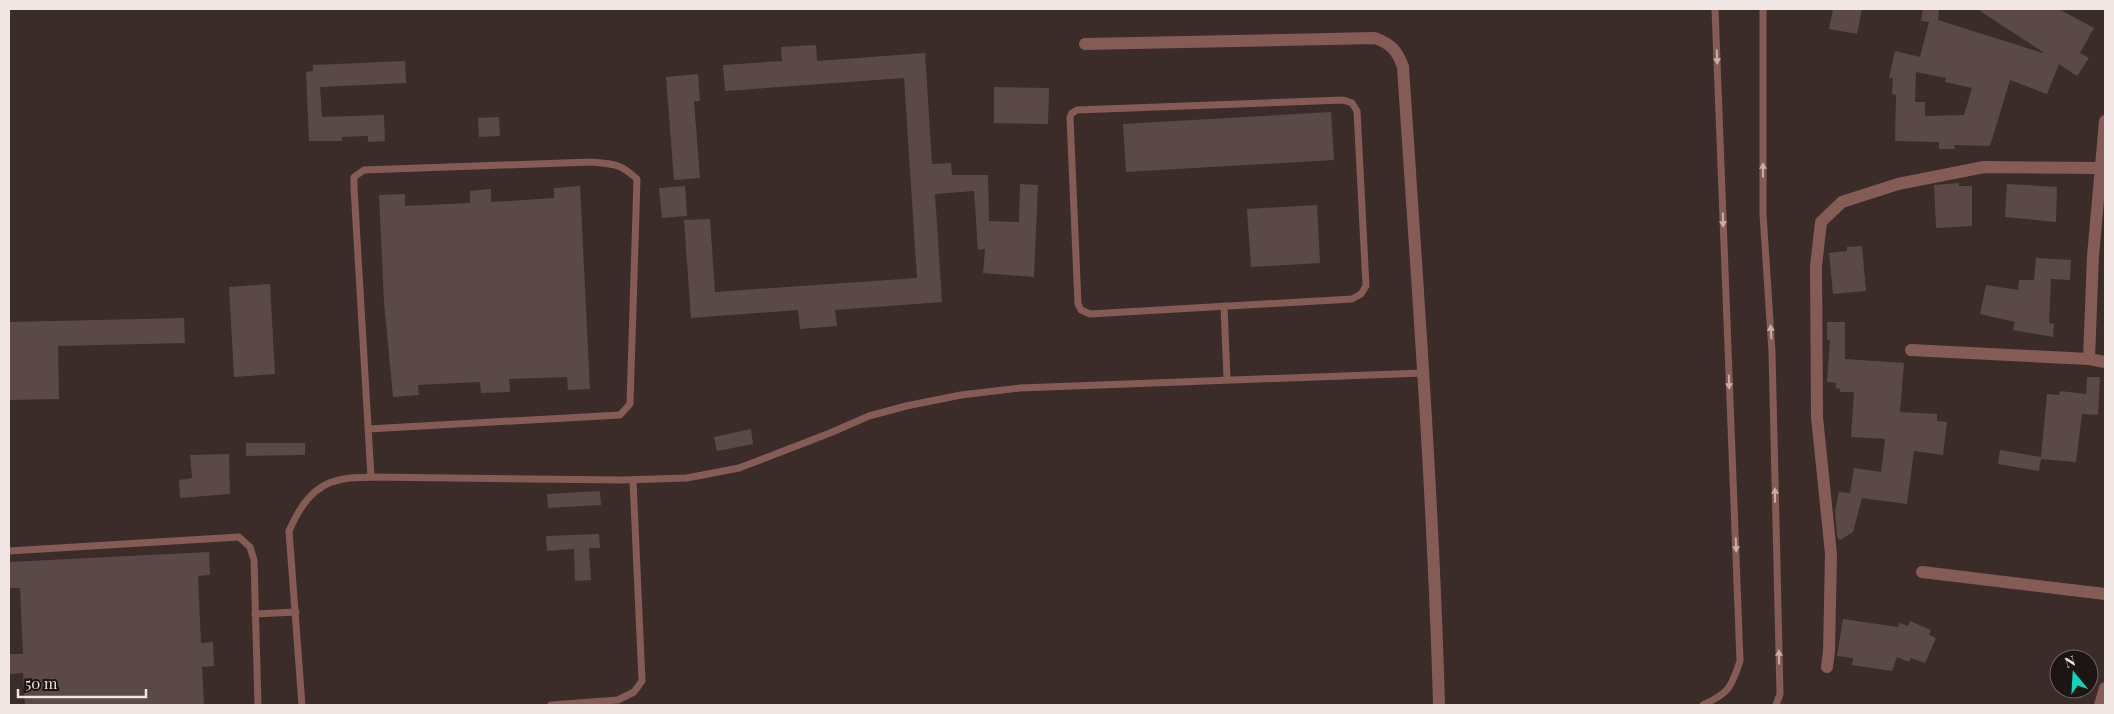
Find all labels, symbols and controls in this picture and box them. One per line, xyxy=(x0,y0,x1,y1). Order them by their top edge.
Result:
one-way arrow xyxy=(1713,50,1721,66)
one-way arrow xyxy=(1759,162,1767,178)
one-way arrow xyxy=(1719,212,1727,228)
one-way arrow xyxy=(1767,324,1775,340)
one-way arrow xyxy=(1726,374,1734,390)
one-way arrow xyxy=(1771,487,1779,503)
one-way arrow xyxy=(1732,537,1740,553)
one-way arrow xyxy=(1775,649,1783,665)
north arrow xyxy=(2049,649,2099,699)
text: N xyxy=(2062,651,2078,672)
scale bar xyxy=(18,666,145,698)
text: 50 m xyxy=(25,673,58,693)

